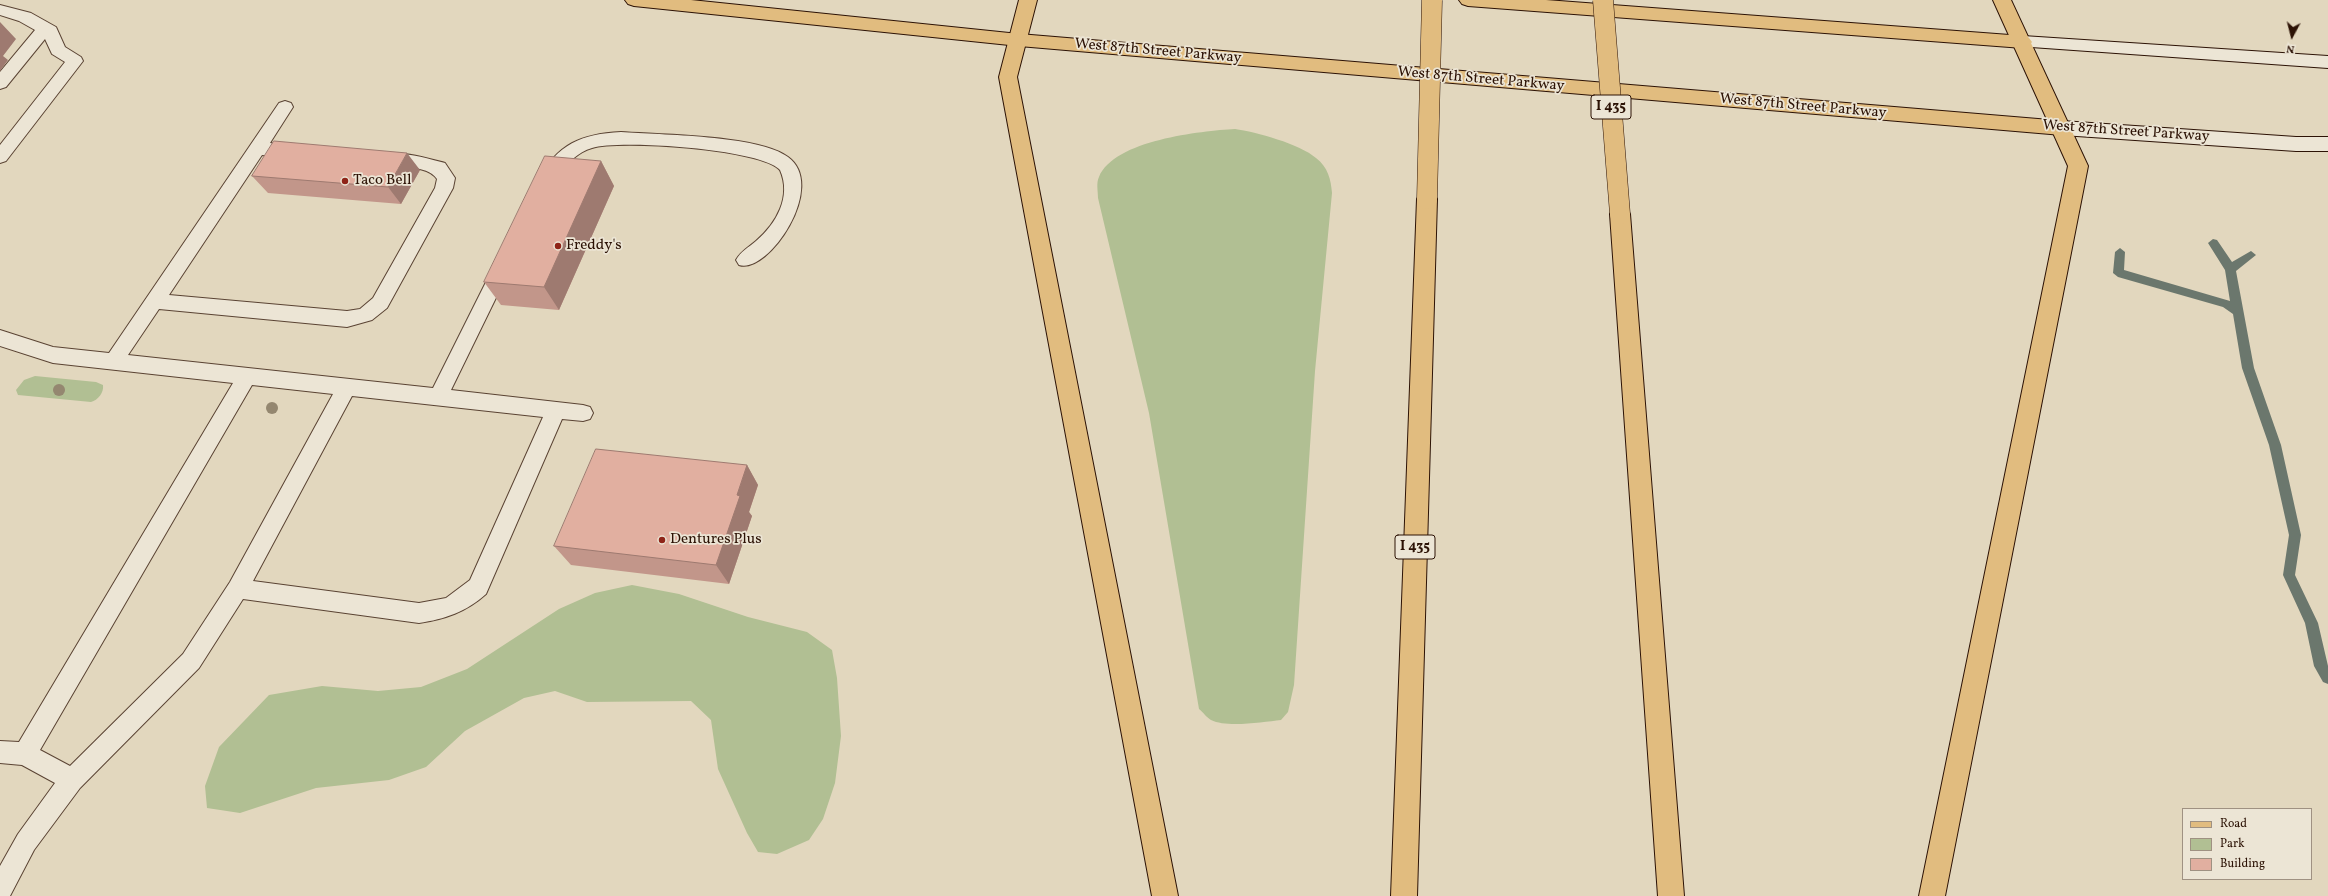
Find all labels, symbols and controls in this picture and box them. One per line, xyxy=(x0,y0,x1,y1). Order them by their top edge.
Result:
north arrow xyxy=(2272,16,2312,56)
street label: West 87th Street Parkway xyxy=(1074,36,1242,68)
text: N xyxy=(2286,40,2295,56)
street label: West 87th Street Parkway xyxy=(1397,64,1565,96)
street label: West 87th Street Parkway xyxy=(1719,91,1887,123)
road number: I 435 xyxy=(1591,95,1631,119)
street label: West 87th Street Parkway xyxy=(2042,117,2210,147)
place label: Taco Bell xyxy=(353,172,411,190)
marker: Taco Bell xyxy=(340,176,350,186)
place label: Freddy's xyxy=(566,237,622,255)
marker: Freddy's xyxy=(553,241,563,251)
place label: Dentures Plus xyxy=(670,531,762,549)
marker: Dentures Plus xyxy=(657,535,667,545)
road number: I 435 xyxy=(1395,535,1435,559)
legend xyxy=(2182,808,2312,880)
text: Road xyxy=(2220,816,2247,832)
text: Park xyxy=(2220,836,2245,852)
text: Building xyxy=(2220,856,2265,872)

